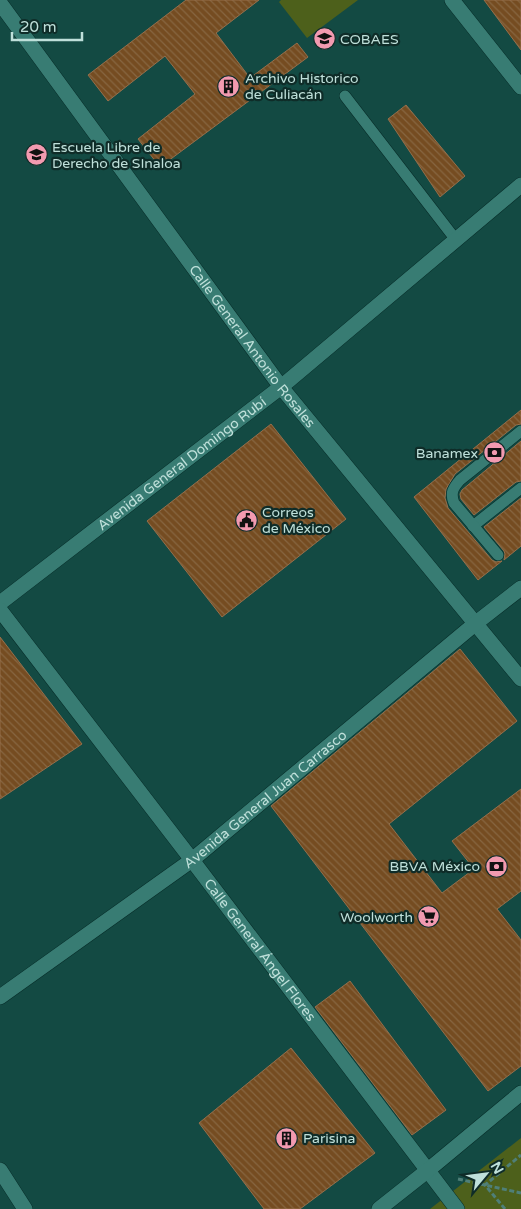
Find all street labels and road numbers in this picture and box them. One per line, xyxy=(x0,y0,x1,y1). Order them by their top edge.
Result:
street label: Calle General Antonio Rosales xyxy=(185,262,319,432)
street label: Avenida General Domingo Rubí xyxy=(94,393,270,534)
street label: Avenida General Juan Carrasco xyxy=(181,727,350,872)
street label: Calle General Ángel Flores xyxy=(200,875,320,1025)

